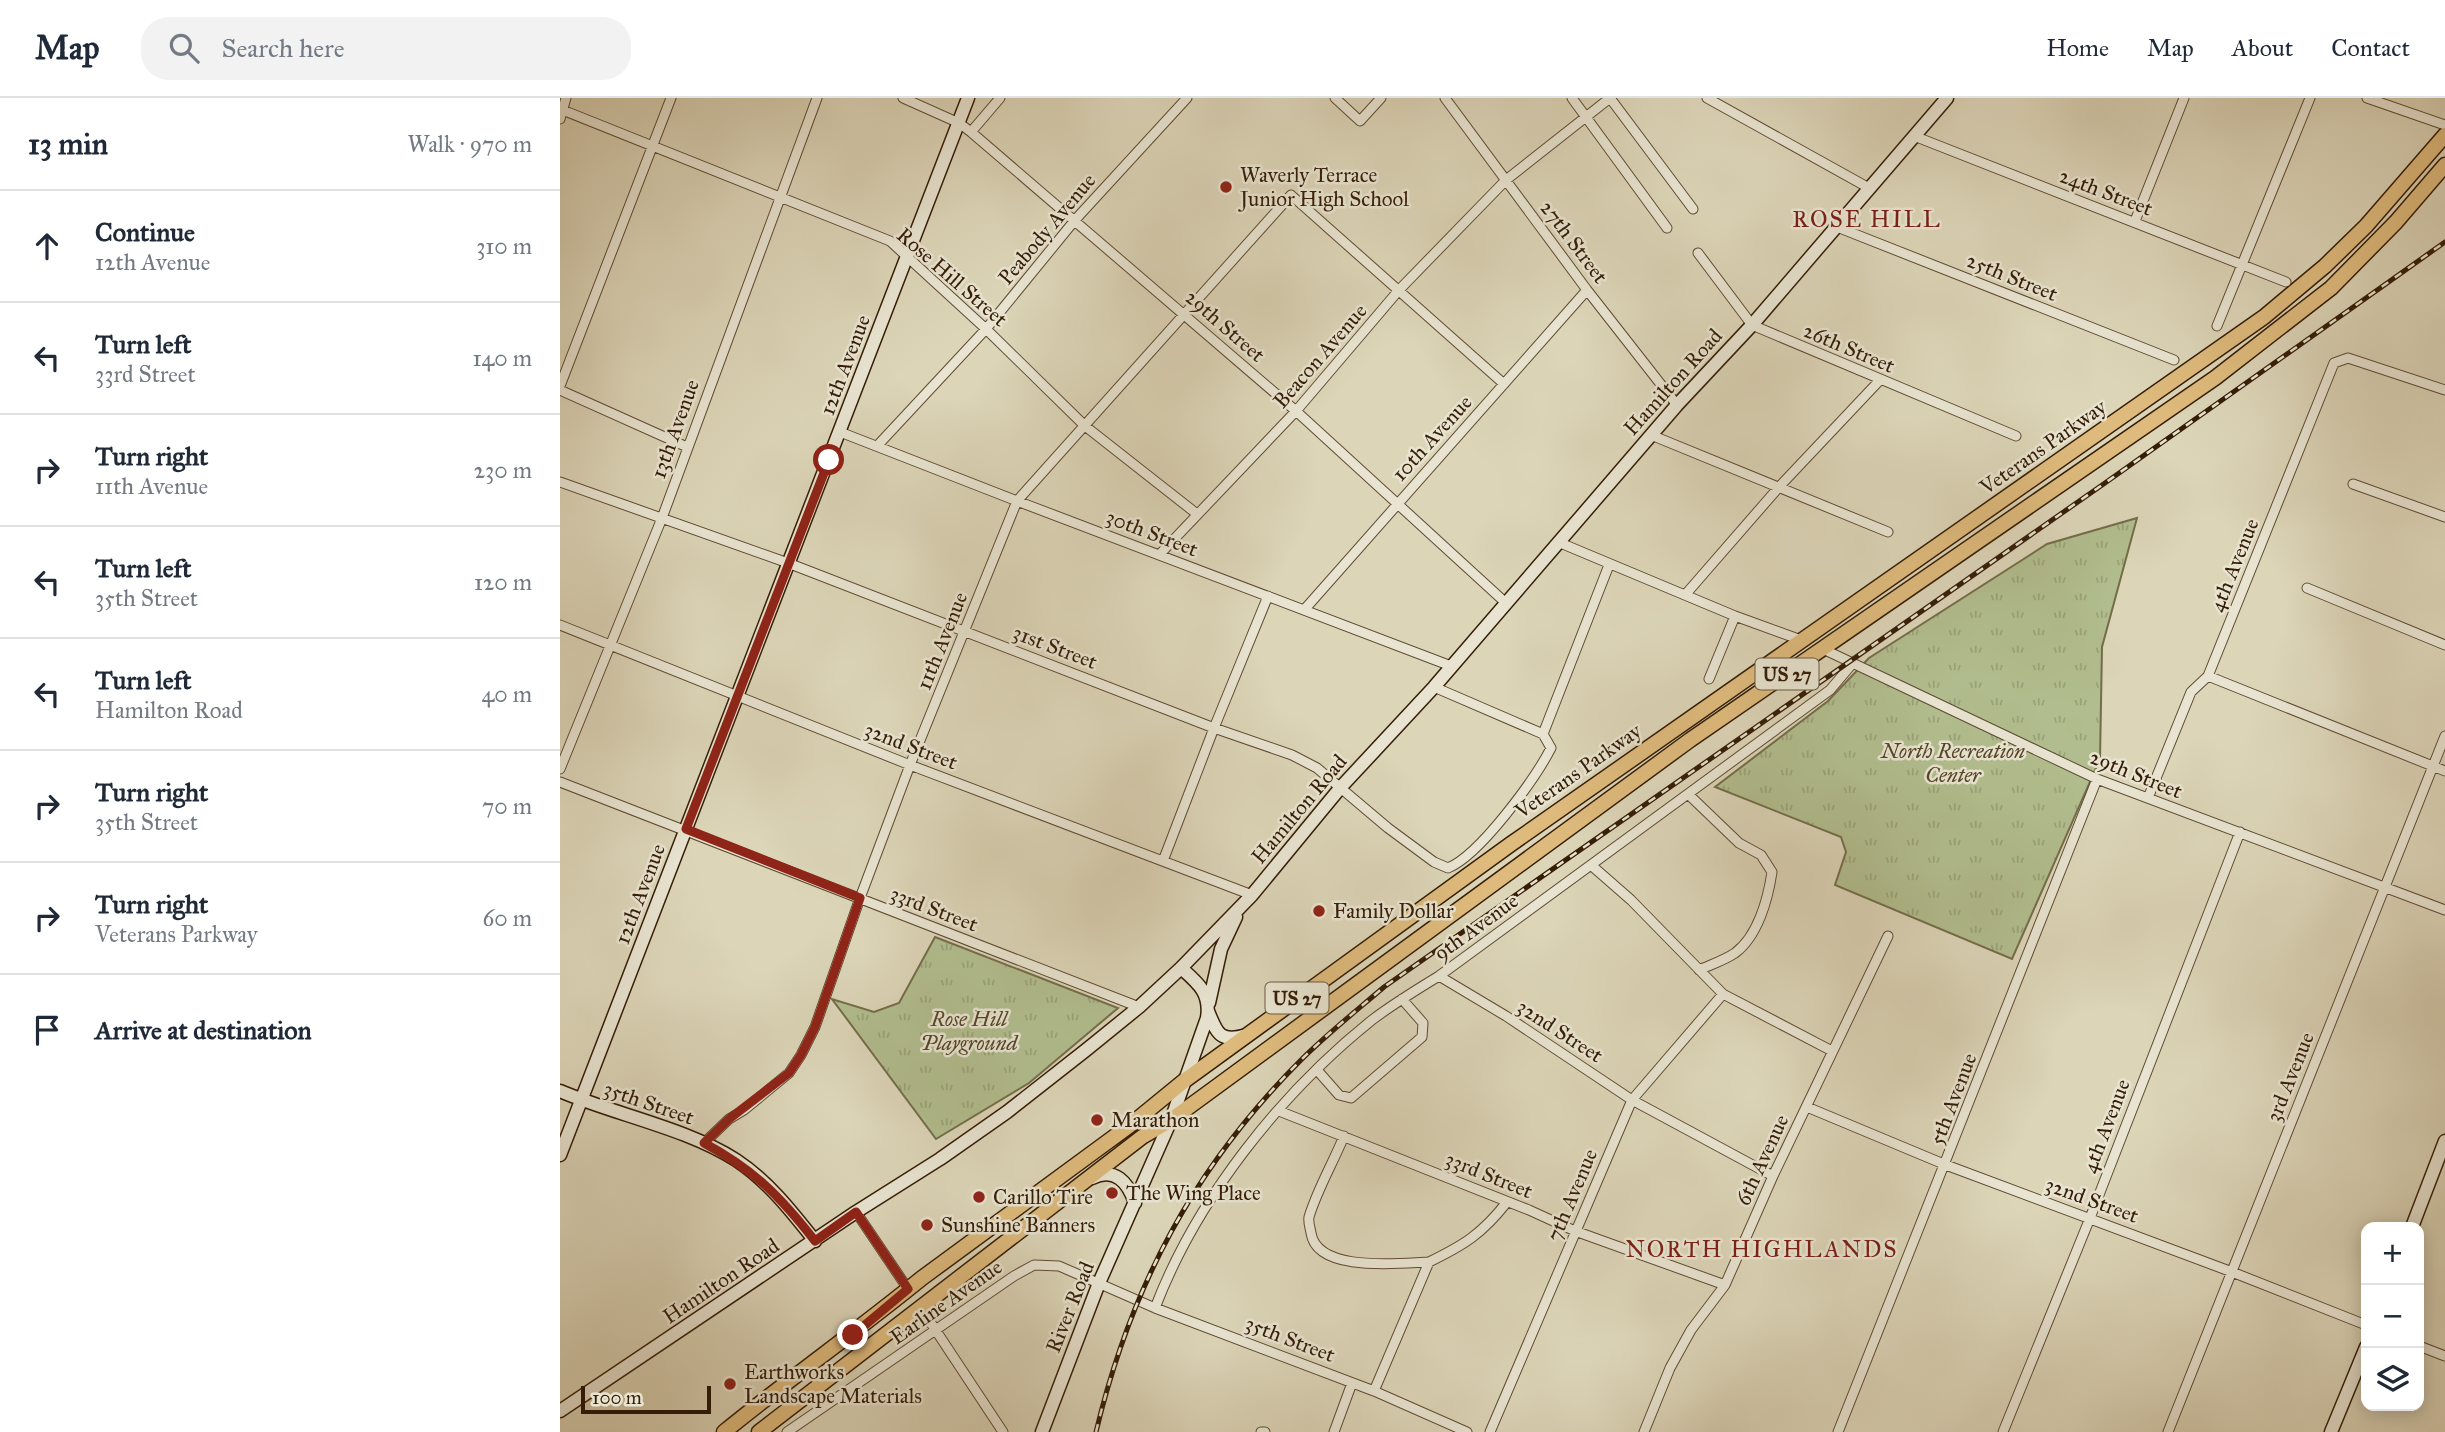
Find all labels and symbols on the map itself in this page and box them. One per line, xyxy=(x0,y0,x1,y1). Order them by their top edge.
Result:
place label: Waverly Terrace Junior High School xyxy=(1238,162,1409,212)
street label: 24th Street xyxy=(2056,162,2157,222)
street label: Peabody Avenue xyxy=(993,168,1101,290)
marker: Waverly Terrace Junior High School xyxy=(1218,179,1234,195)
street label: 27th Street xyxy=(1534,196,1614,289)
district label: ROSE HILL xyxy=(1792,205,1942,233)
street label: Rose Hill Street xyxy=(891,222,1013,333)
street label: 25th Street xyxy=(1963,247,2062,307)
street label: 29th Street xyxy=(1180,284,1271,368)
street label: Beacon Avenue xyxy=(1268,298,1373,414)
street label: 12th Avenue xyxy=(814,311,876,419)
street label: 26th Street xyxy=(1799,317,1899,379)
street label: Hamilton Road xyxy=(1618,323,1728,441)
street label: 13th Avenue xyxy=(645,376,705,482)
street label: 10th Avenue xyxy=(1387,389,1478,486)
street label: Veterans Parkway xyxy=(1974,393,2112,501)
route start xyxy=(813,444,844,475)
street label: 30th Street xyxy=(1102,504,1202,563)
street label: 4th Avenue xyxy=(2204,514,2265,615)
street label: 11th Avenue xyxy=(911,588,973,694)
street label: 31st Street xyxy=(1009,619,1101,675)
road number: US 27 xyxy=(1756,659,1818,690)
street label: 32nd Street xyxy=(861,716,962,776)
street label: Veterans Parkway xyxy=(1509,717,1647,825)
park label: North Recreation Center xyxy=(1880,738,2025,788)
street label: 29th Street xyxy=(2086,744,2187,805)
street label: Hamilton Road xyxy=(1246,749,1353,869)
street label: 12th Avenue xyxy=(609,840,671,948)
street label: 33rd Street xyxy=(886,880,982,938)
street label: 9th Avenue xyxy=(1429,888,1523,966)
place label: Family Dollar xyxy=(1333,898,1454,924)
marker: Family Dollar xyxy=(1311,903,1327,919)
road number: US 27 xyxy=(1266,983,1328,1014)
street label: 32nd Street xyxy=(1512,994,1608,1069)
park label: Rose Hill Playground xyxy=(920,1006,1020,1056)
street label: 3rd Avenue xyxy=(2260,1028,2320,1126)
street label: 5th Avenue xyxy=(1924,1049,1983,1149)
street label: 35th Street xyxy=(600,1075,698,1131)
street label: 4th Avenue xyxy=(2076,1075,2136,1177)
place label: Marathon xyxy=(1111,1107,1199,1133)
street label: 6th Avenue xyxy=(1730,1110,1794,1210)
marker: Marathon xyxy=(1089,1112,1105,1128)
street label: 7th Avenue xyxy=(1541,1145,1603,1245)
street label: 33rd Street xyxy=(1442,1146,1537,1204)
street label: 32nd Street xyxy=(2042,1171,2143,1229)
place label: The Wing Place xyxy=(1126,1180,1261,1206)
place label: Carillo Tire xyxy=(993,1184,1093,1210)
marker: The Wing Place xyxy=(1104,1185,1120,1201)
marker: Carillo Tire xyxy=(971,1189,987,1205)
place label: Sunshine Banners xyxy=(941,1212,1095,1238)
marker: Sunshine Banners xyxy=(919,1217,935,1233)
street label: Hamilton Road xyxy=(658,1232,785,1329)
district label: NORTH HIGHLANDS xyxy=(1625,1235,1899,1263)
street label: Earline Avenue xyxy=(885,1254,1007,1350)
street label: River Road xyxy=(1040,1257,1100,1356)
street label: 35th Street xyxy=(1241,1310,1339,1368)
route end xyxy=(837,1319,868,1350)
place label: Earthworks Landscape Materials xyxy=(744,1359,922,1409)
marker: Earthworks Landscape Materials xyxy=(722,1376,738,1392)
scale bar xyxy=(581,1383,710,1415)

